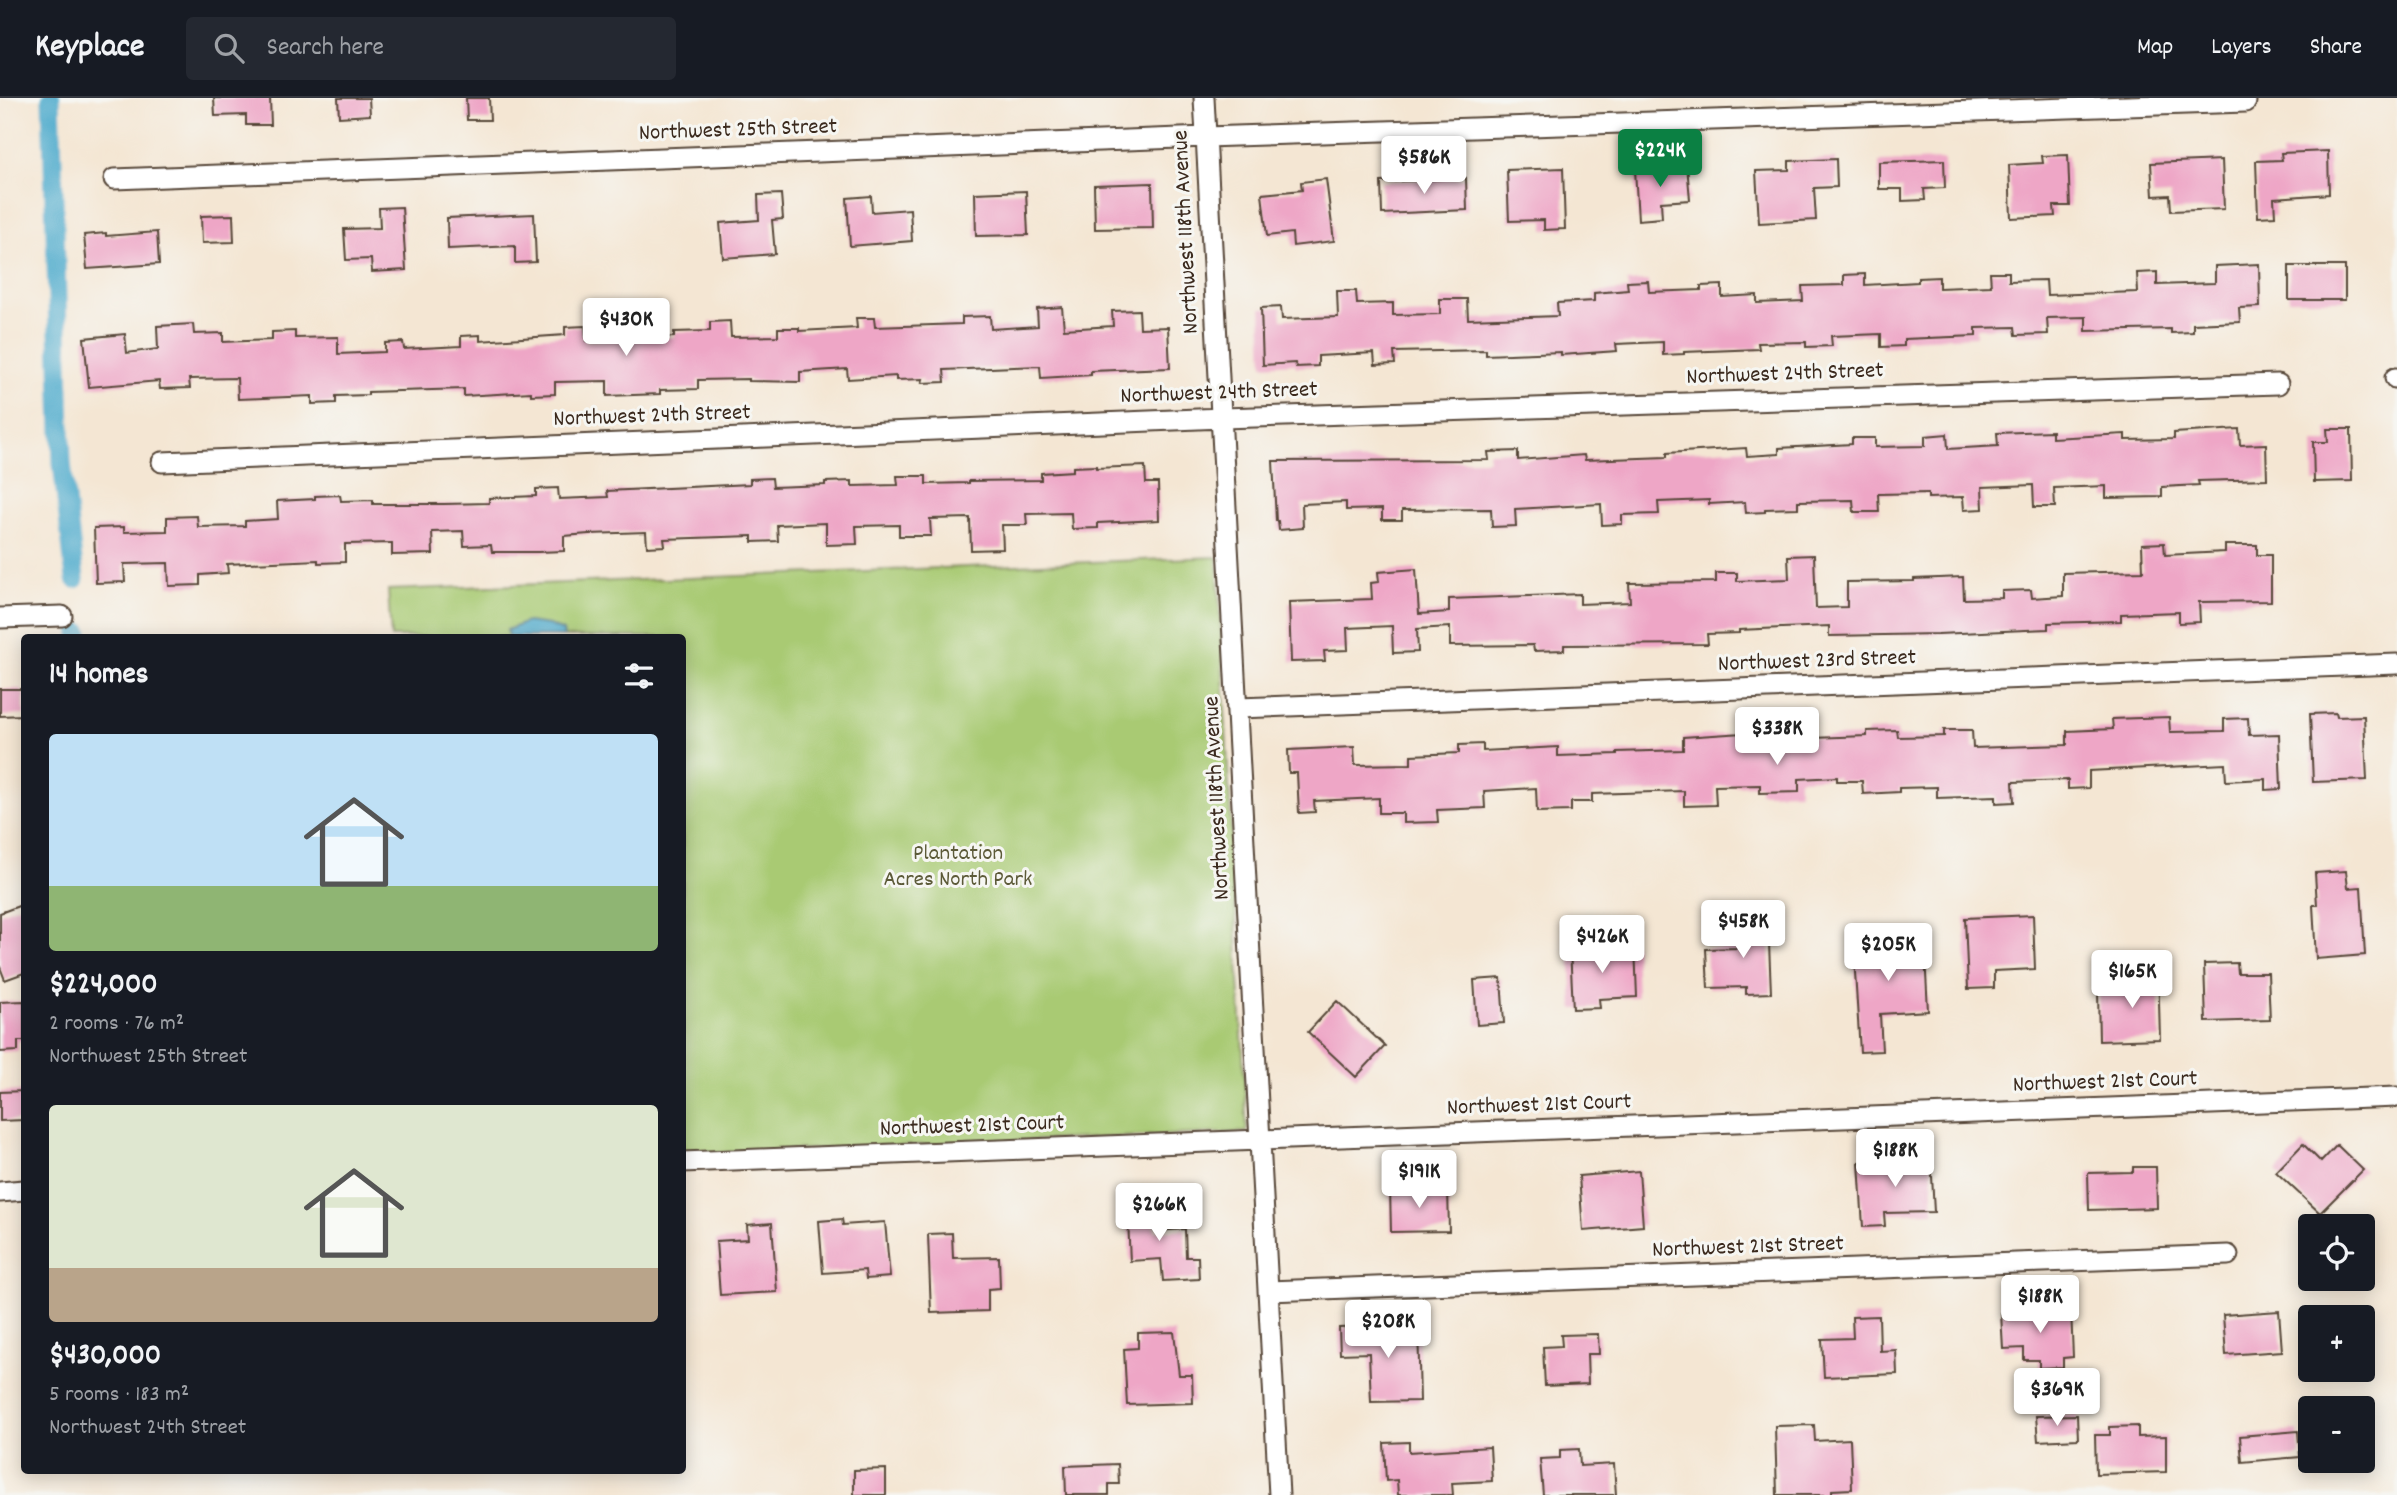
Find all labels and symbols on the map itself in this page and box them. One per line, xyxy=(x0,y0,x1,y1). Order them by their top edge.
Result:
street label: Northwest 25th Street xyxy=(638,111,838,151)
street label: Northwest 118th Avenue xyxy=(1165,129,1209,335)
pin: $224K xyxy=(1611,130,1709,189)
pin: $586K xyxy=(1375,136,1473,196)
pin: $430K xyxy=(577,299,675,358)
street label: Northwest 24th Street xyxy=(1686,355,1884,395)
street label: Northwest 24th Street xyxy=(1120,374,1318,414)
street label: Northwest 24th Street xyxy=(553,397,751,437)
street label: Northwest 23rd Street xyxy=(1717,642,1917,682)
street label: Northwest 118th Avenue xyxy=(1196,695,1240,901)
pin: $338K xyxy=(1728,708,1826,767)
park label: Plantation Acres North Park xyxy=(883,838,1033,897)
pin: $458K xyxy=(1694,900,1792,960)
pin: $426K xyxy=(1553,916,1651,975)
pin: $205K xyxy=(1839,924,1937,983)
pin: $165K xyxy=(2083,950,2181,1010)
street label: Northwest 21st Court xyxy=(2012,1063,2198,1103)
street label: Northwest 21st Court xyxy=(1446,1086,1632,1126)
street label: Northwest 21st Court xyxy=(879,1107,1065,1147)
pin: $188K xyxy=(1846,1130,1944,1189)
pin: $191K xyxy=(1370,1150,1468,1210)
pin: $266K xyxy=(1110,1184,1208,1243)
street label: Northwest 21st Street xyxy=(1652,1228,1844,1268)
pin: $188K xyxy=(1991,1276,2089,1335)
pin: $208K xyxy=(1339,1300,1437,1360)
pin: $369K xyxy=(2008,1368,2106,1428)

